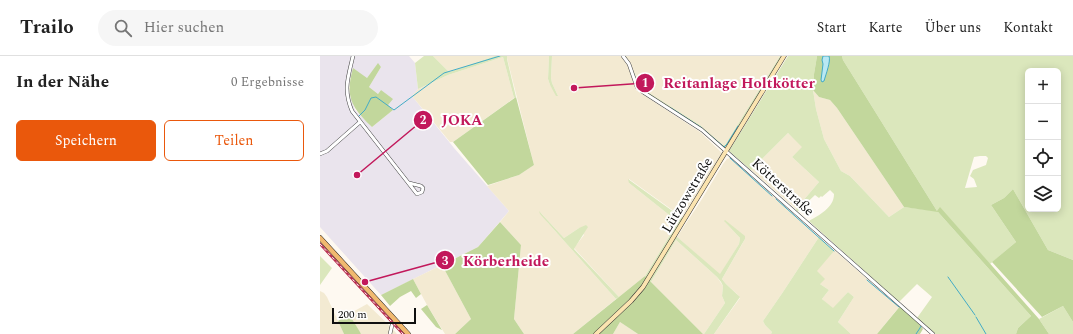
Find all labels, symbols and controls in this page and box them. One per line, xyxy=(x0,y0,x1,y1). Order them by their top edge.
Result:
search box xyxy=(98,10,378,46)
text: Trailo xyxy=(20,13,74,42)
text: Hier suchen xyxy=(144,16,224,39)
icon: search xyxy=(112,17,134,39)
text: Start xyxy=(817,17,847,38)
text: Karte xyxy=(869,17,902,38)
text: Über uns xyxy=(924,17,981,38)
text: Kontakt xyxy=(1003,17,1053,38)
map controls xyxy=(1025,68,1061,212)
button: + xyxy=(1025,68,1061,104)
text: In der Nähe xyxy=(16,69,109,95)
callout: Reitanlage Holtkötter xyxy=(635,69,823,96)
text: 0 Ergebnisse xyxy=(231,72,304,92)
text: Reitanlage Holtkötter xyxy=(663,72,815,95)
text: 1 xyxy=(642,74,648,93)
button: − xyxy=(1025,104,1061,140)
callout: JOKA xyxy=(413,106,490,133)
text: JOKA xyxy=(442,109,483,132)
text: 2 xyxy=(420,111,427,130)
button: Speichern xyxy=(16,120,156,161)
button: Teilen xyxy=(164,120,304,161)
button: locate xyxy=(1025,140,1061,176)
street label: Lützowstraße xyxy=(656,153,718,237)
street label: Kötterstraße xyxy=(747,153,819,221)
button: layers xyxy=(1025,176,1061,212)
callout: Körberheide xyxy=(435,247,557,274)
text: Körberheide xyxy=(463,250,549,273)
text: 3 xyxy=(442,252,449,271)
scale bar xyxy=(332,306,416,325)
text: 200 m xyxy=(338,306,367,323)

